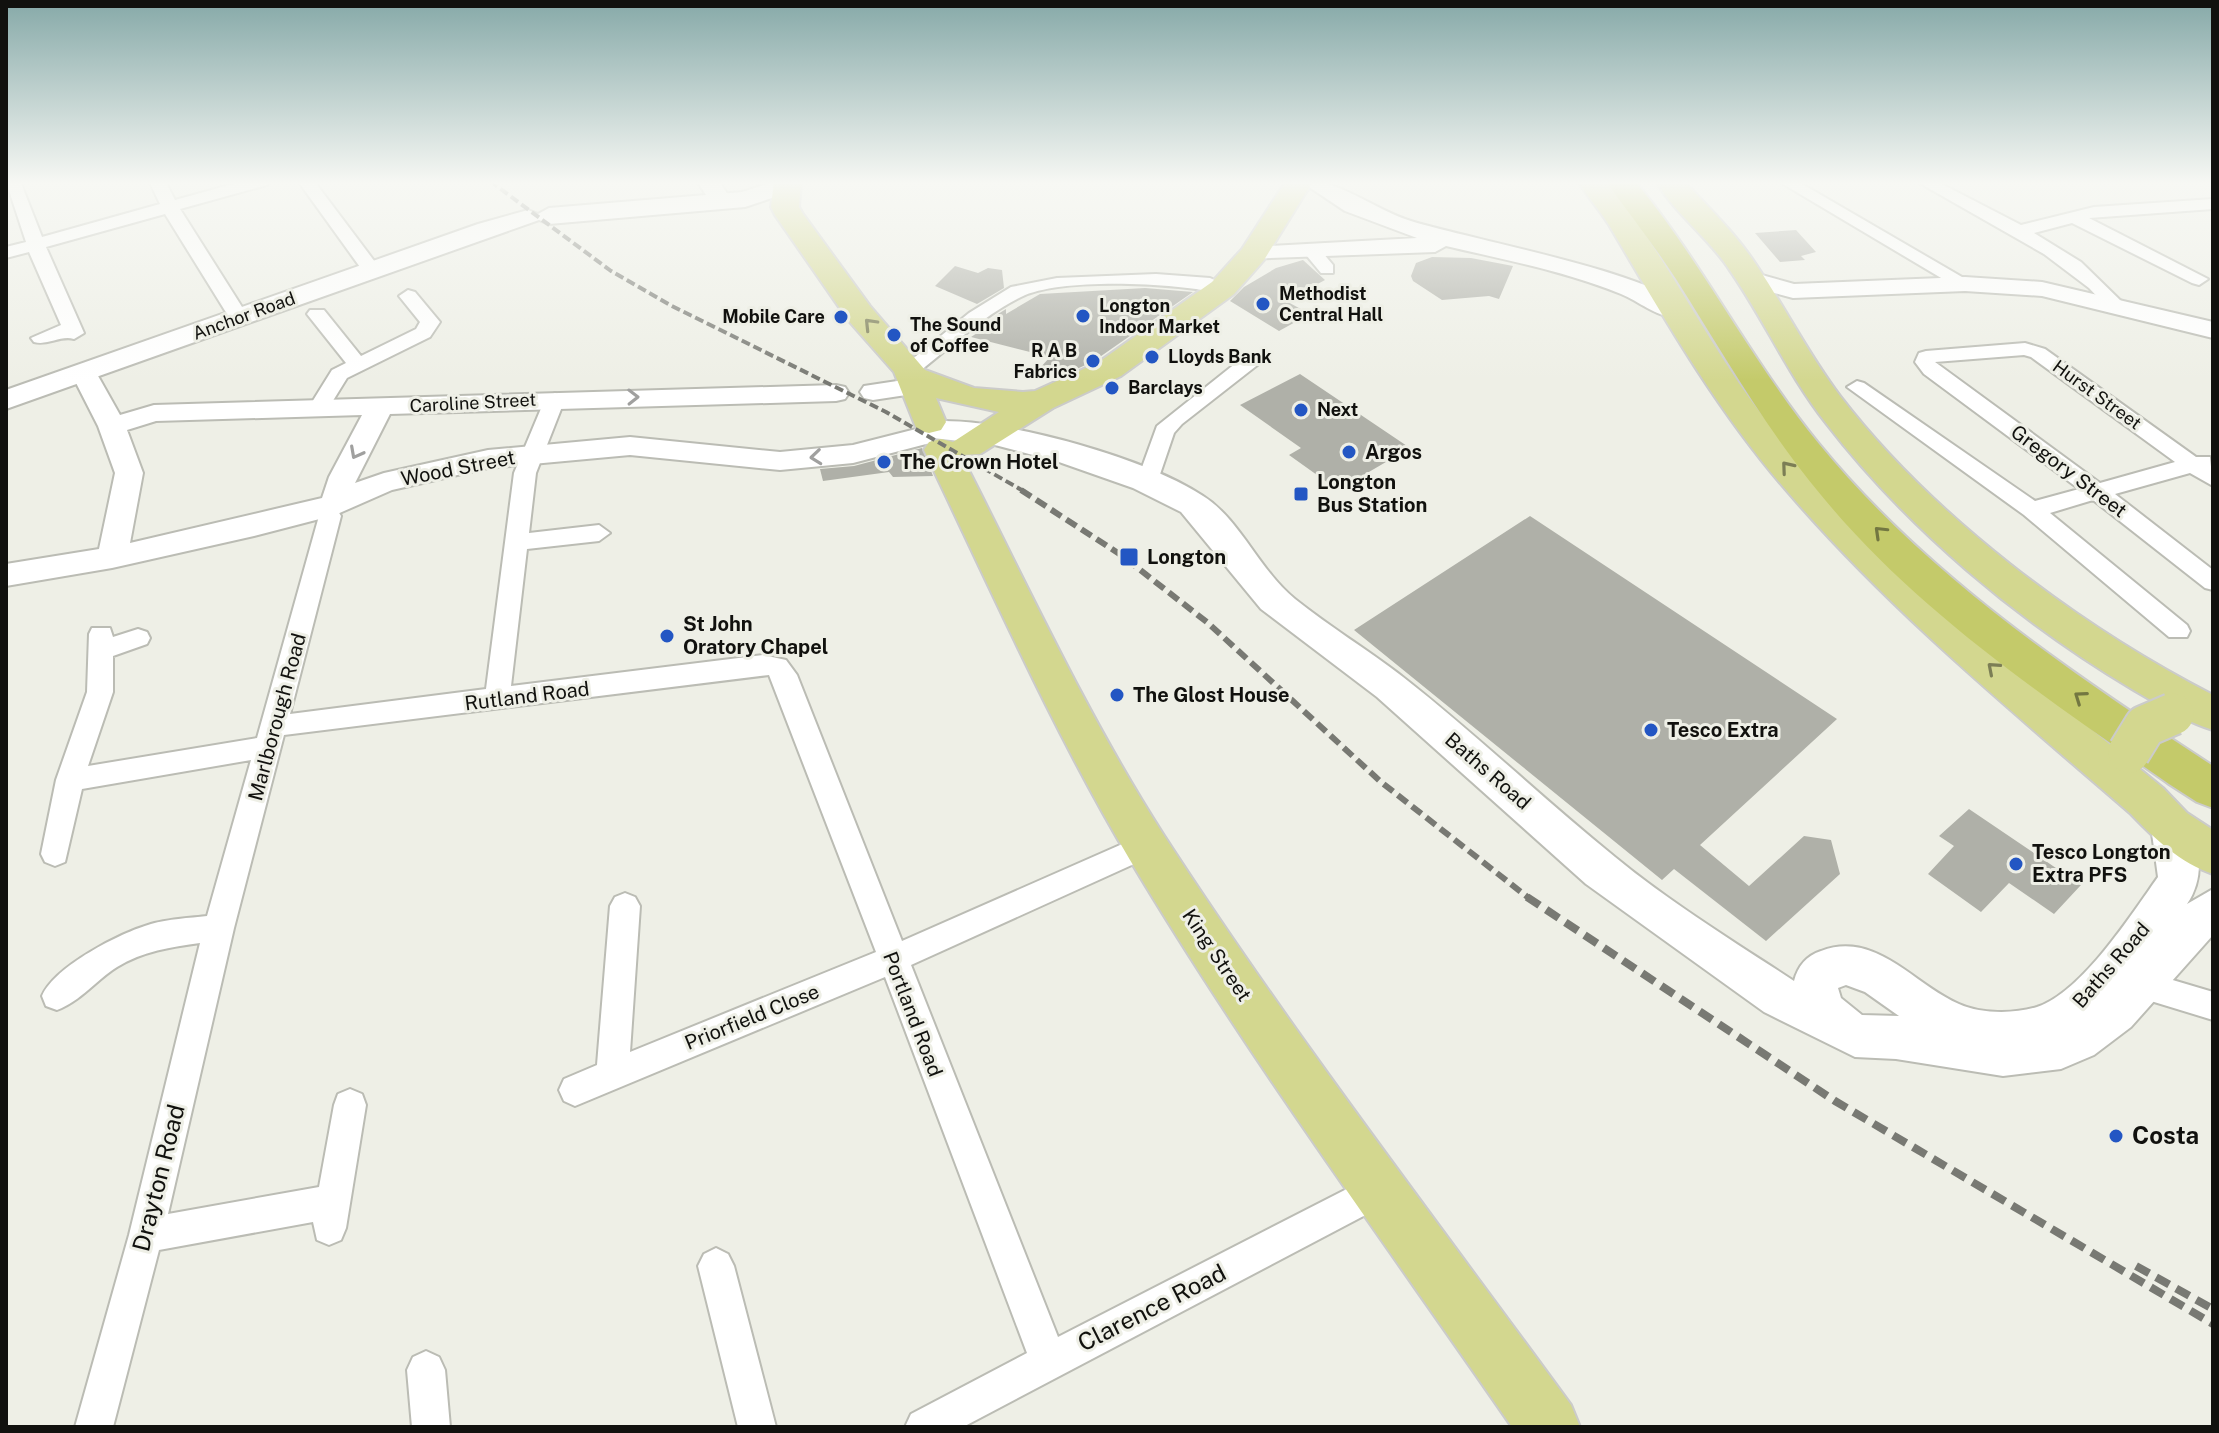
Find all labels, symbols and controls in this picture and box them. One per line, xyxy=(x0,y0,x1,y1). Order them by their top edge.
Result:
place label: Methodist Central Hall xyxy=(1279,283,1383,325)
street label: Anchor Road xyxy=(190,287,298,344)
place label: Longton Indoor Market xyxy=(1099,295,1220,337)
marker: Methodist Central Hall xyxy=(1254,295,1272,313)
place label: Mobile Care xyxy=(722,306,825,327)
marker: Longton Indoor Market xyxy=(1074,307,1092,325)
marker: Mobile Care xyxy=(832,308,850,326)
place label: The Sound of Coffee xyxy=(910,314,1001,356)
one-way arrow xyxy=(865,319,879,333)
marker: The Sound of Coffee xyxy=(885,326,903,344)
place label: R A B Fabrics xyxy=(1013,340,1077,382)
place label: Lloyds Bank xyxy=(1168,346,1272,367)
marker: Lloyds Bank xyxy=(1143,348,1161,366)
marker: R A B Fabrics xyxy=(1084,352,1102,370)
street label: Hurst Street xyxy=(2049,355,2146,434)
place label: Barclays xyxy=(1128,377,1203,398)
marker: Barclays xyxy=(1103,379,1121,397)
street label: Caroline Street xyxy=(409,389,537,416)
one-way arrow xyxy=(627,389,640,406)
place label: Next xyxy=(1317,399,1358,420)
marker: Next xyxy=(1292,401,1310,419)
street label: Gregory Street xyxy=(2006,420,2132,522)
place label: Argos xyxy=(1365,440,1422,464)
marker: Argos xyxy=(1340,443,1358,461)
one-way arrow xyxy=(350,445,365,459)
street label: Wood Street xyxy=(399,445,517,491)
one-way arrow xyxy=(809,449,822,466)
place label: The Crown Hotel xyxy=(900,450,1059,474)
marker: The Crown Hotel xyxy=(875,453,893,471)
one-way arrow xyxy=(1782,462,1797,477)
place label: Longton Bus Station xyxy=(1317,470,1427,517)
marker: Longton Bus Station xyxy=(1292,485,1310,503)
one-way arrow xyxy=(1875,526,1889,541)
place label: Longton xyxy=(1147,545,1226,569)
marker: Longton xyxy=(1118,546,1140,568)
place label: St John Oratory Chapel xyxy=(683,612,828,659)
marker: St John Oratory Chapel xyxy=(658,627,676,645)
street label: Marlborough Road xyxy=(243,631,311,803)
one-way arrow xyxy=(1988,663,2003,678)
street label: Rutland Road xyxy=(463,676,591,716)
place label: The Glost House xyxy=(1133,683,1290,707)
marker: The Glost House xyxy=(1108,686,1126,704)
one-way arrow xyxy=(2074,692,2088,707)
place label: Tesco Extra xyxy=(1667,718,1779,742)
marker: Tesco Extra xyxy=(1642,721,1660,739)
street label: Baths Road xyxy=(1440,727,1536,815)
place label: Tesco Longton Extra PFS xyxy=(2032,840,2171,887)
marker: Tesco Longton Extra PFS xyxy=(2007,855,2025,873)
street label: King Street xyxy=(1177,904,1257,1006)
street label: Baths Road xyxy=(2067,917,2155,1013)
street label: Portland Road xyxy=(878,948,948,1080)
street label: Priorfield Close xyxy=(681,979,823,1055)
street label: Drayton Road xyxy=(126,1101,190,1254)
place label: Costa xyxy=(2132,1121,2199,1149)
marker: Costa xyxy=(2107,1127,2125,1145)
street label: Clarence Road xyxy=(1073,1258,1230,1357)

